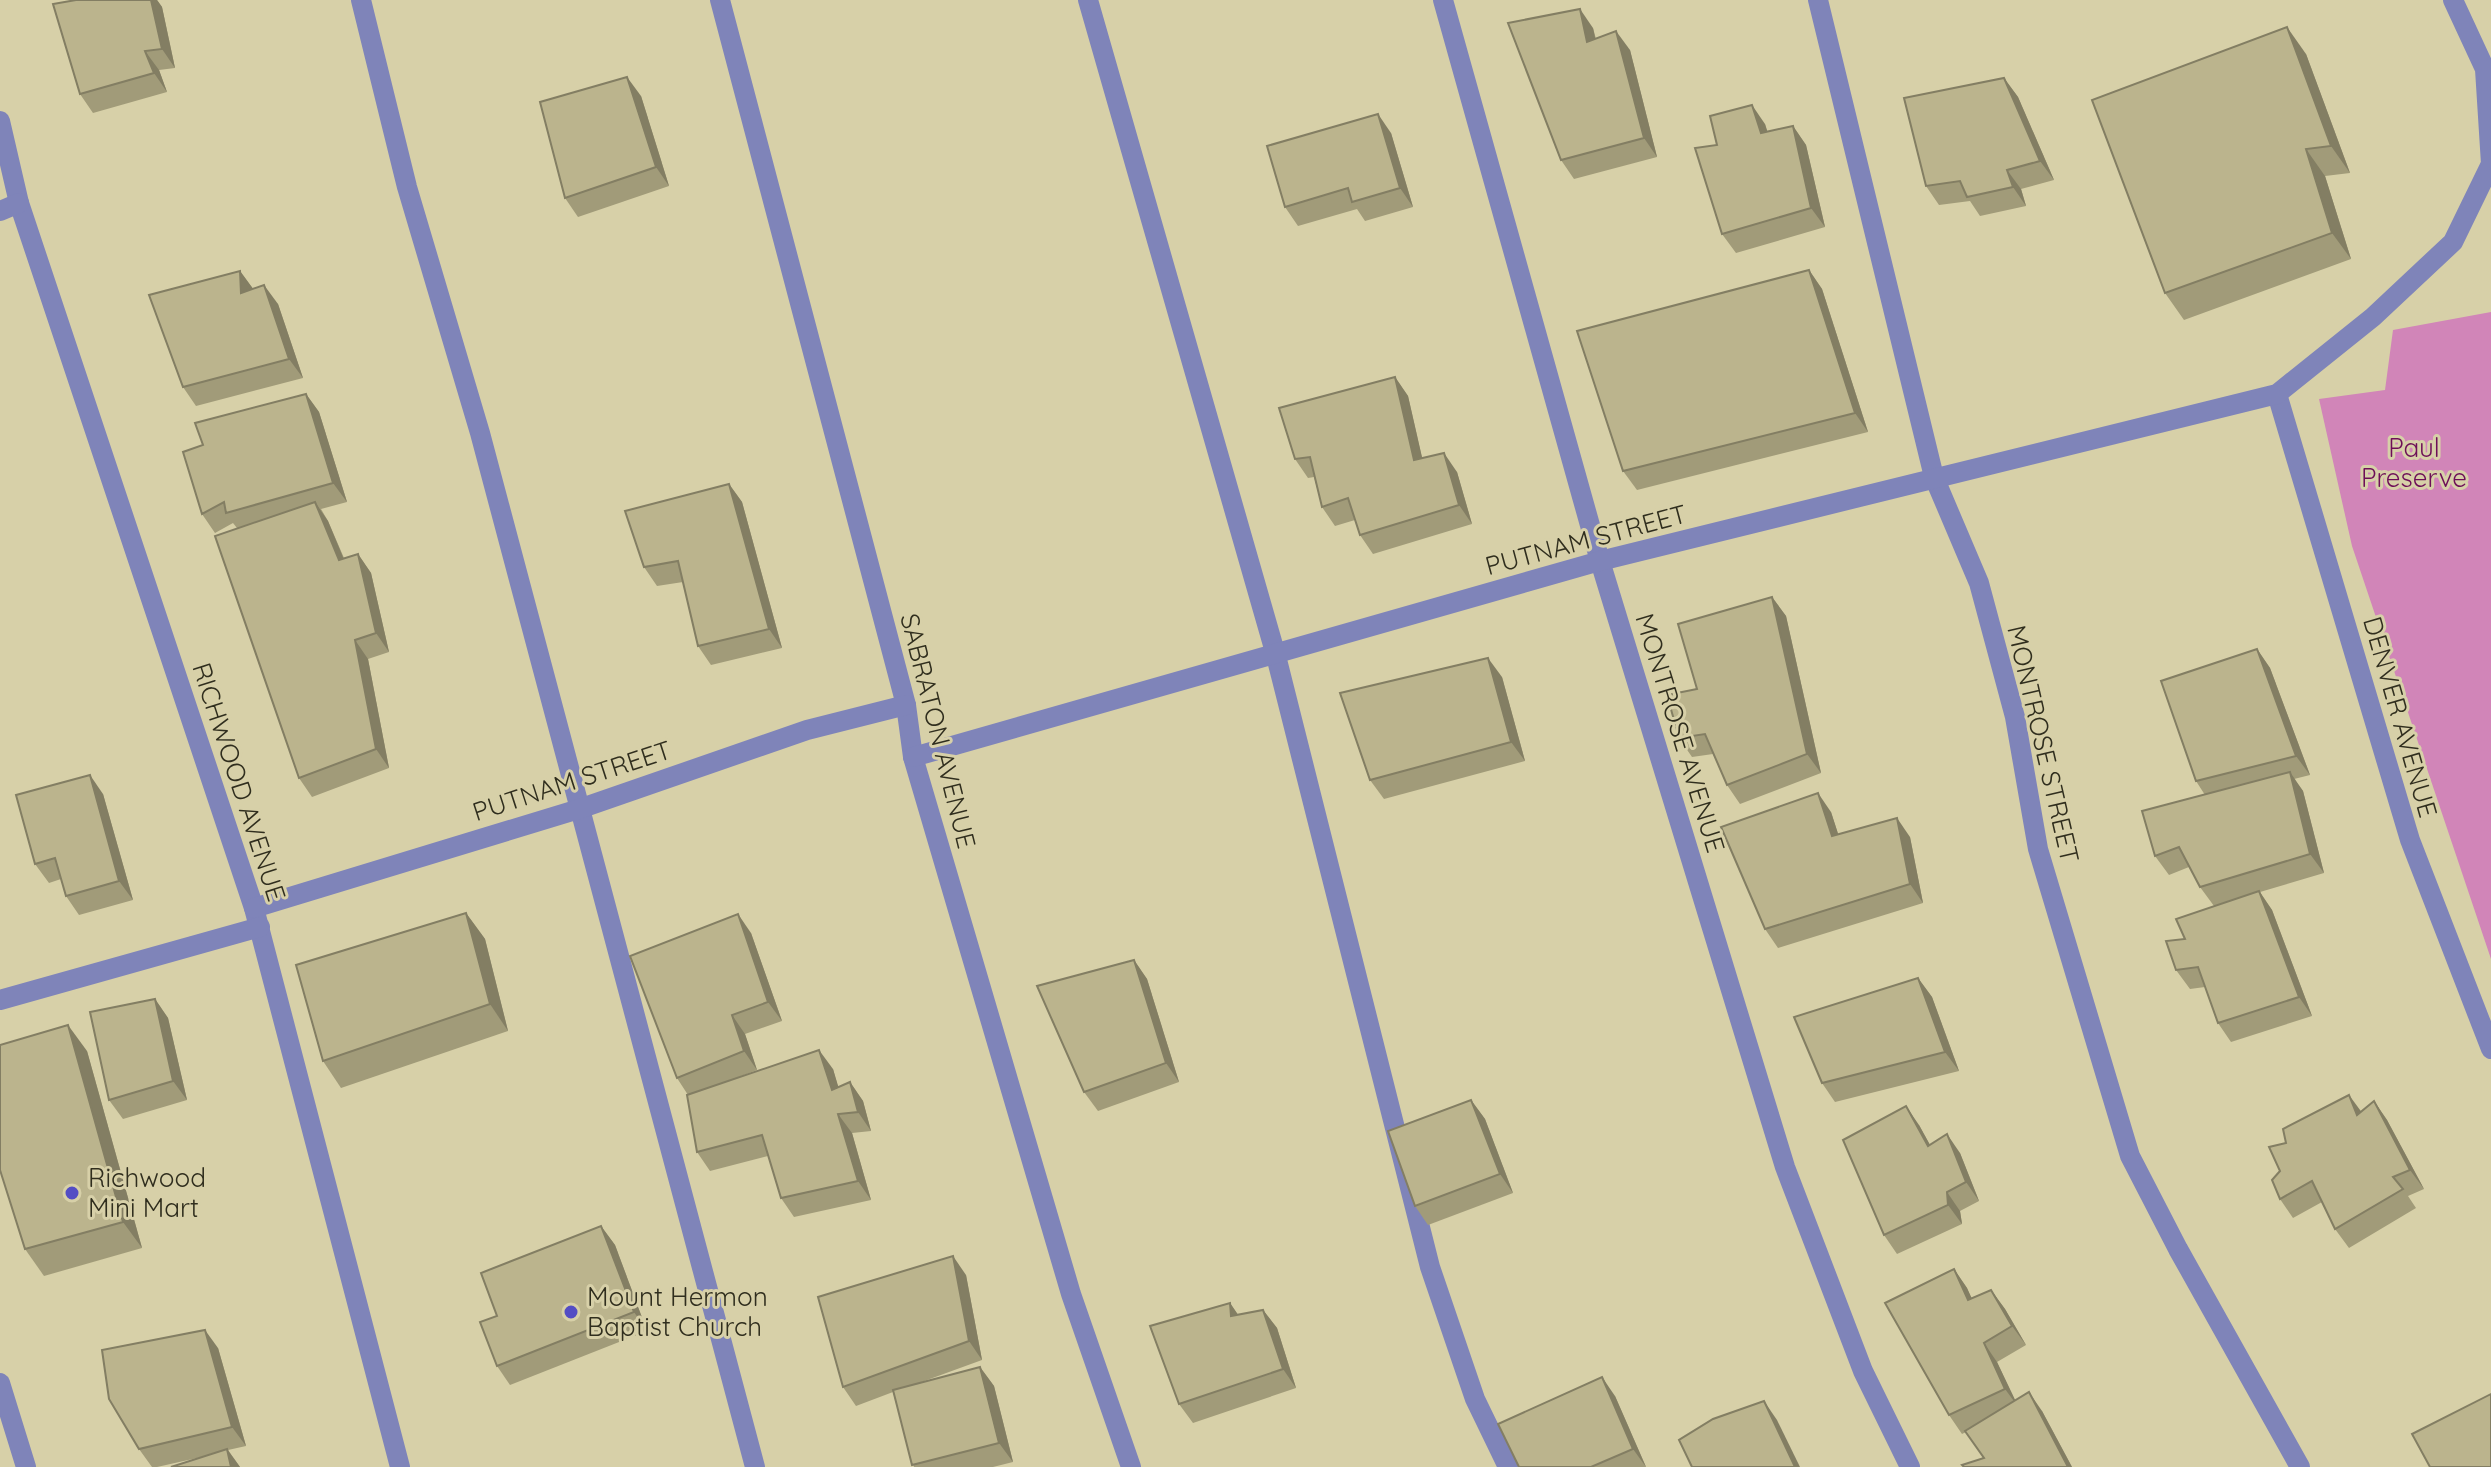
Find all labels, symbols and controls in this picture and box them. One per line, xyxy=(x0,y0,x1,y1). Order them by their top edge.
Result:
park label: Paul Preserve xyxy=(2361,431,2467,494)
street label: PUTNAM STREET xyxy=(1482,497,1690,582)
street label: MONTROSE AVENUE xyxy=(1628,609,1733,856)
street label: SABRATON AVENUE xyxy=(893,610,984,852)
street label: DENVER AVENUE xyxy=(2356,612,2445,821)
street label: MONTROSE STREET xyxy=(2000,622,2087,866)
street label: RICHWOOD AVENUE xyxy=(185,658,294,905)
street label: PUTNAM STREET xyxy=(468,733,675,828)
place label: Richwood Mini Mart xyxy=(88,1161,206,1224)
marker: Richwood Mini Mart xyxy=(63,1184,81,1202)
place label: Mount Hermon Baptist Church xyxy=(587,1280,768,1343)
marker: Mount Hermon Baptist Church xyxy=(562,1303,580,1321)

